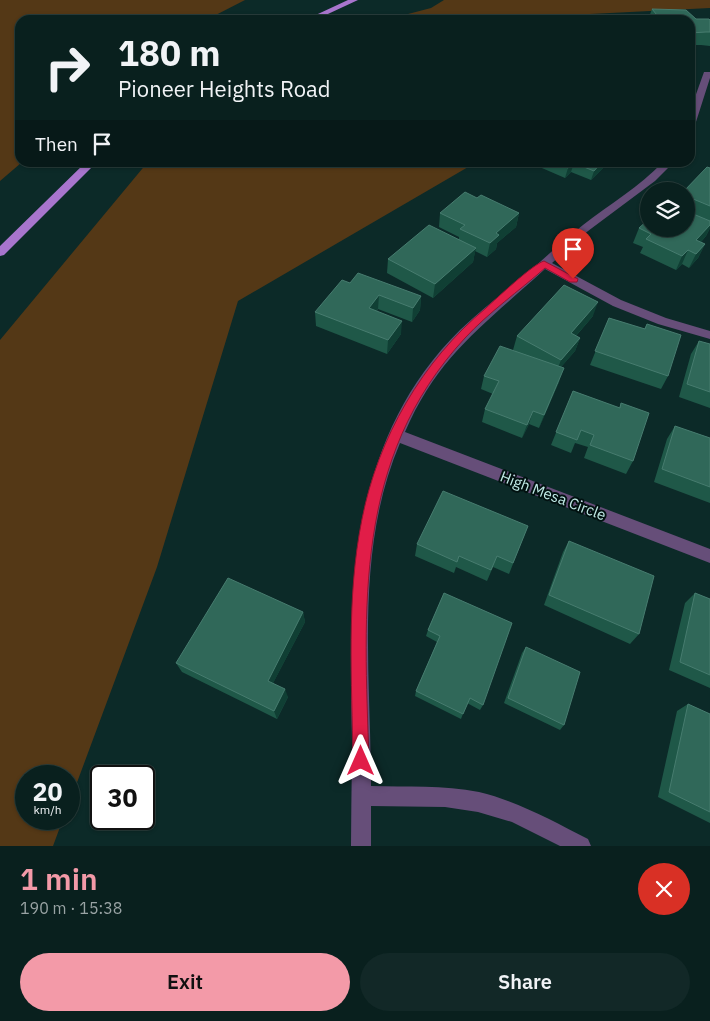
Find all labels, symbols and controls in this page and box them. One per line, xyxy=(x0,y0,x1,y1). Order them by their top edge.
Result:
text: 180 m xyxy=(118,30,221,76)
icon: right xyxy=(35,35,100,100)
text: Pioneer Heights Road xyxy=(118,74,331,103)
icon: arrive xyxy=(88,130,116,158)
text: Then xyxy=(35,132,78,156)
map controls xyxy=(640,182,695,237)
button: layers xyxy=(640,182,695,237)
pin xyxy=(552,228,594,279)
icon: arrive xyxy=(559,235,587,263)
street label: High Mesa Circle xyxy=(498,467,609,524)
position arrow xyxy=(334,734,386,786)
speed limit sign: 30 xyxy=(90,765,155,830)
text: 20 xyxy=(32,775,63,808)
text: km/h xyxy=(33,802,62,817)
text: 1 min xyxy=(20,859,98,898)
button: close xyxy=(638,863,690,915)
text: 190 m · 15:38 xyxy=(20,898,122,918)
button: Exit xyxy=(20,953,350,1011)
button: Share xyxy=(360,953,690,1011)

